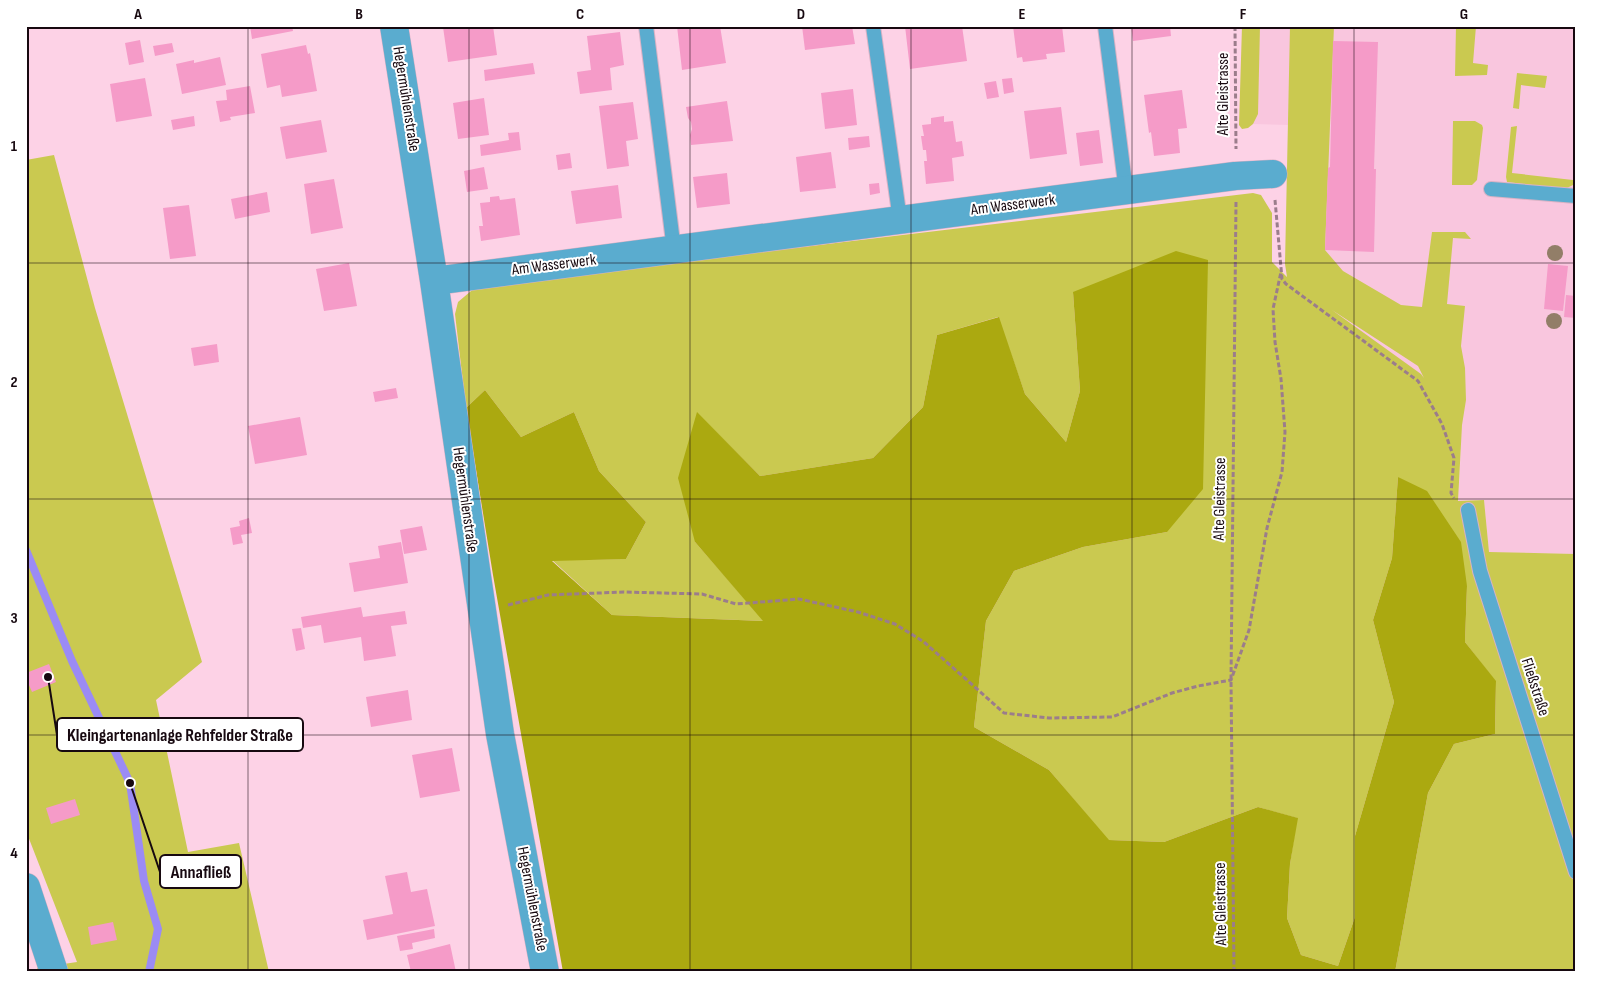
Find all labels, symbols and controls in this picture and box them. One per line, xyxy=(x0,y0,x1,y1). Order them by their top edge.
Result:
text: A xyxy=(133,5,142,24)
text: B xyxy=(355,5,363,24)
text: C xyxy=(576,5,584,24)
text: D xyxy=(797,5,805,24)
text: E xyxy=(1019,5,1026,24)
text: F xyxy=(1240,5,1247,24)
text: G xyxy=(1460,5,1468,24)
street label: Hegermühlenstraße xyxy=(388,45,424,153)
street label: Alte Gleistrasse xyxy=(1214,52,1233,137)
text: 1 xyxy=(11,137,18,156)
street label: Am Wasserwerk xyxy=(969,190,1056,220)
street label: Am Wasserwerk xyxy=(510,250,597,280)
text: 2 xyxy=(10,373,18,392)
street label: Hegermühlenstraße xyxy=(448,446,482,554)
street label: Alte Gleistrasse xyxy=(1210,457,1230,542)
text: 3 xyxy=(10,609,18,628)
street label: Fließstraße xyxy=(1517,656,1553,718)
callout: Kleingartenanlage Rehfelder Straße xyxy=(57,718,303,751)
text: Kleingartenanlage Rehfelder Straße xyxy=(67,725,293,746)
text: 4 xyxy=(10,844,18,863)
street label: Hegermühlenstraße xyxy=(513,845,551,953)
callout: Annafließ xyxy=(160,855,241,888)
text: Annafließ xyxy=(170,862,231,883)
street label: Alte Gleistrasse xyxy=(1211,862,1231,947)

